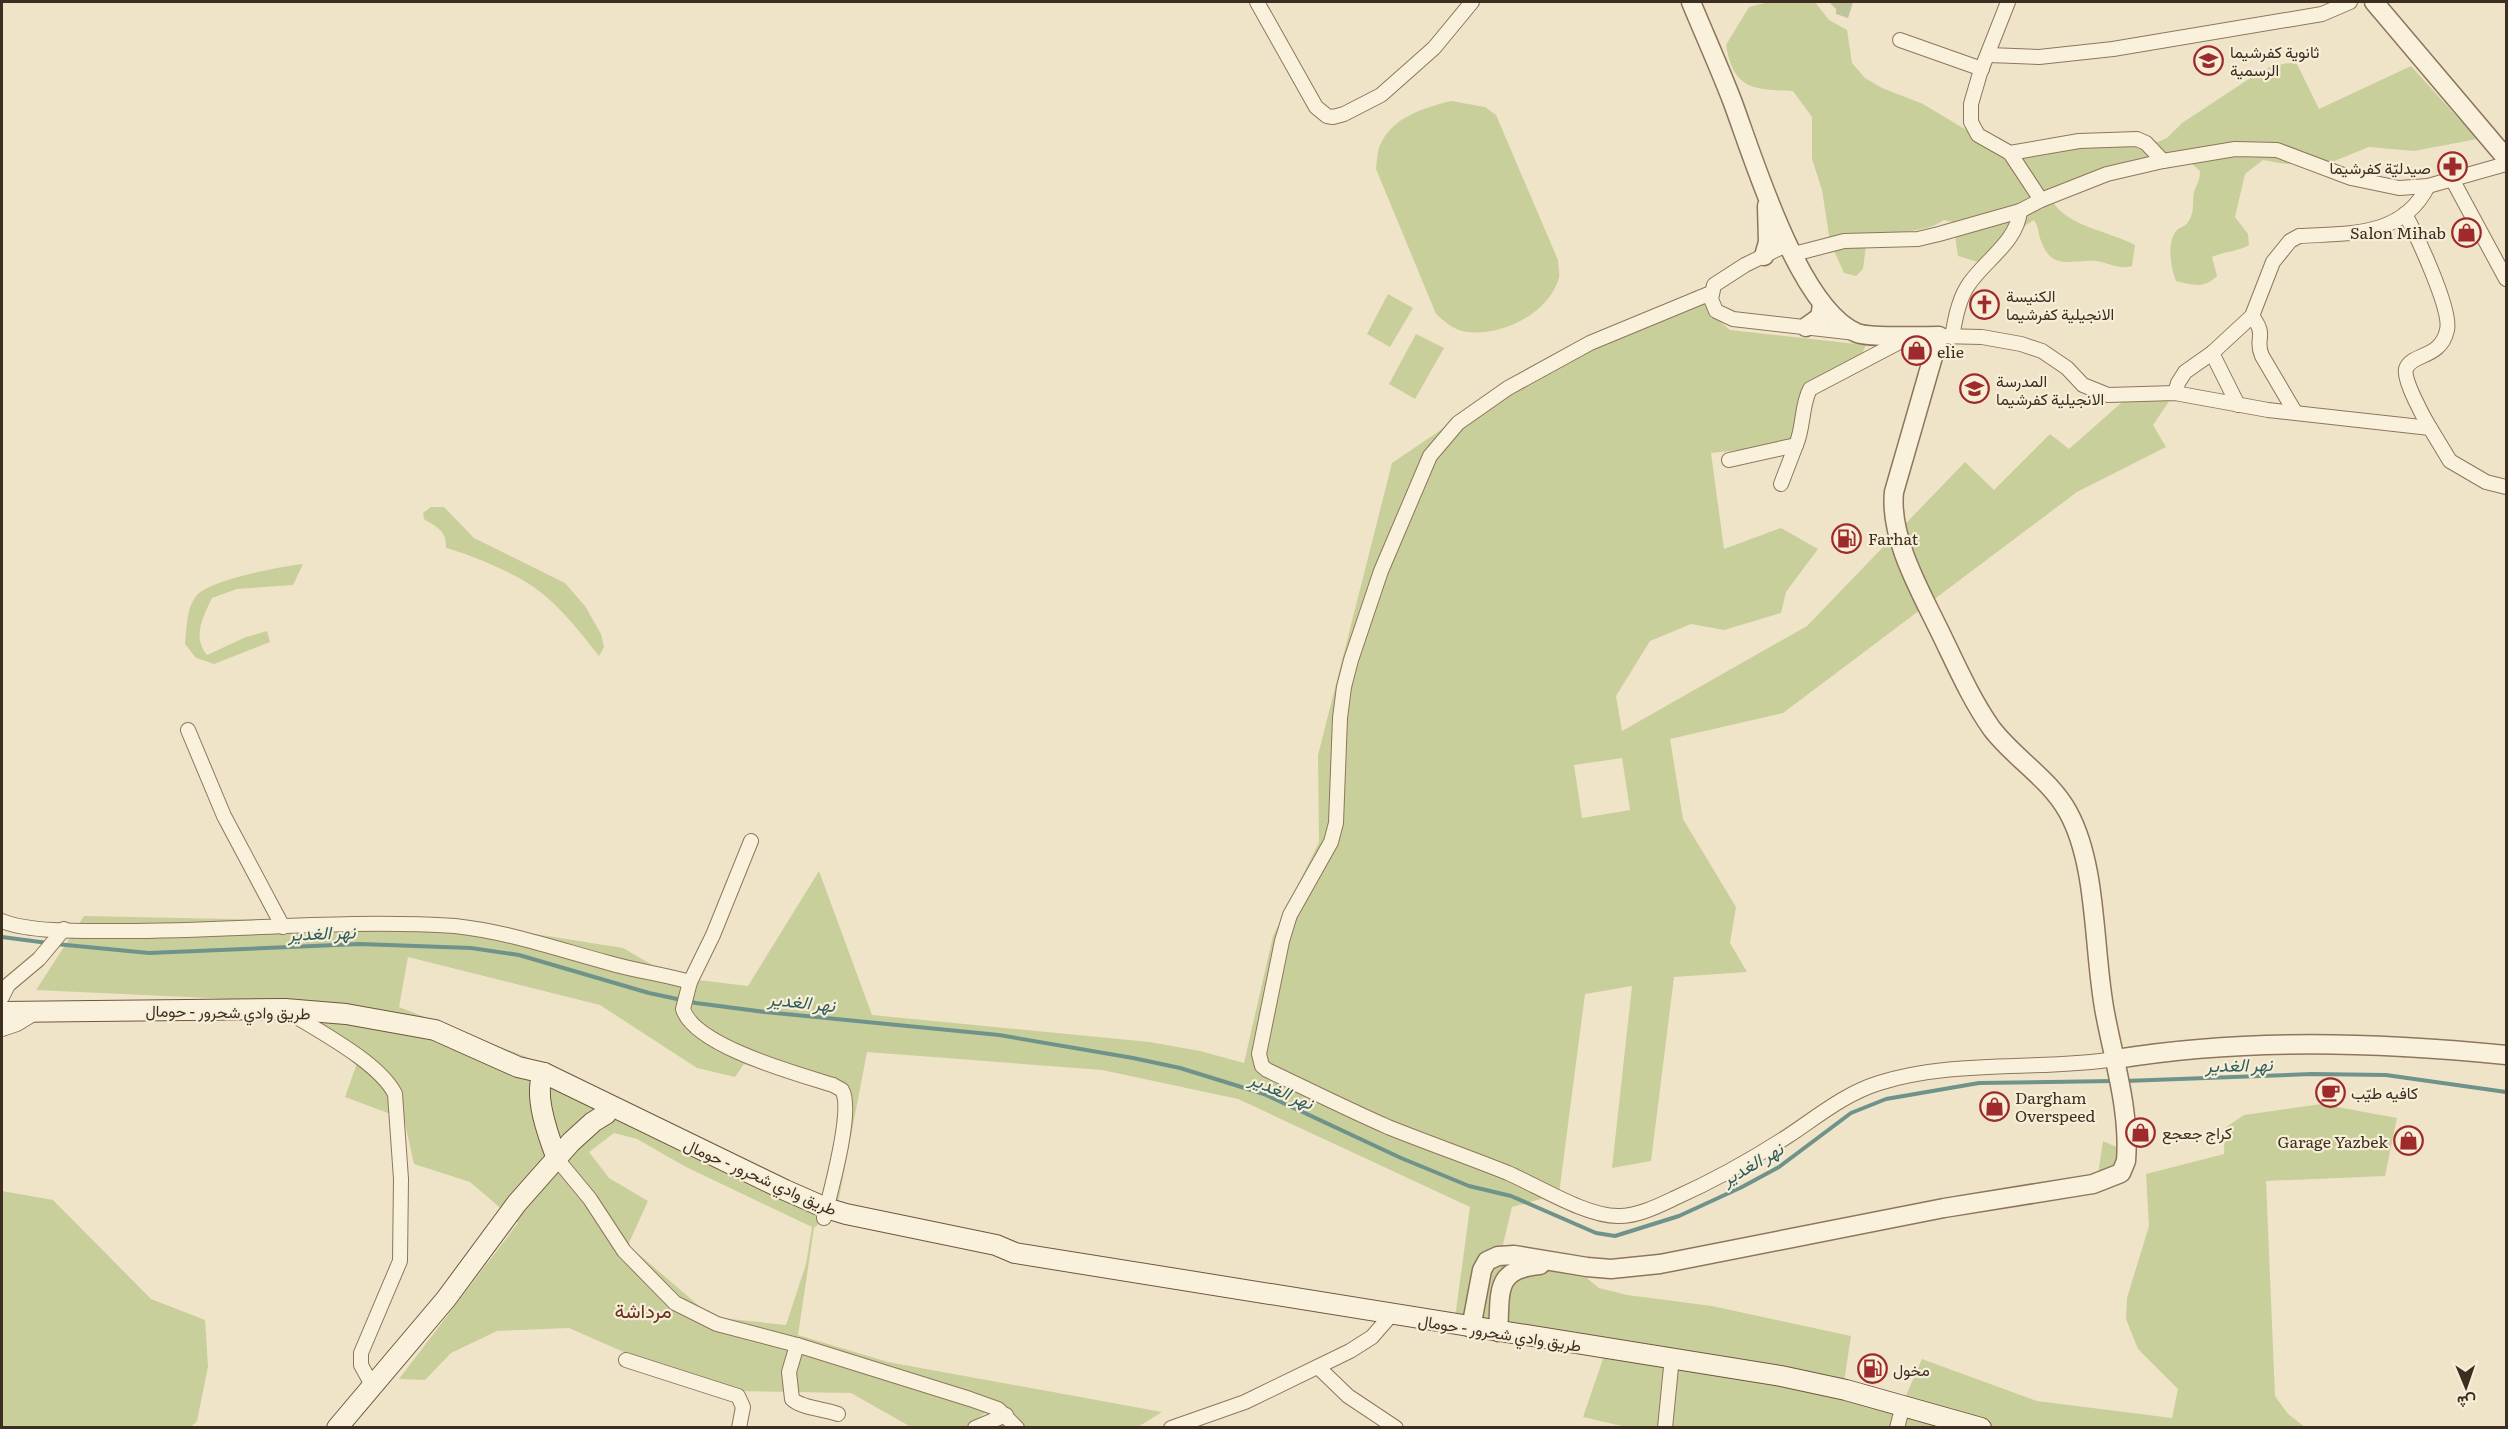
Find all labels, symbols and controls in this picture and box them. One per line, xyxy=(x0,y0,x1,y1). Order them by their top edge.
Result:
place label: ثانوية كفرشيما الرسمية xyxy=(2230,39,2319,81)
school or university icon: ثانوية كفرشيما الرسمية xyxy=(2193,44,2225,76)
pharmacy icon: صيدليّة كفرشيما xyxy=(2436,151,2468,183)
place label: صيدليّة كفرشيما xyxy=(2330,155,2431,179)
shop icon: Salon Mihab xyxy=(2451,216,2483,248)
place label: Salon Mihab xyxy=(2350,220,2446,244)
place label: الكنيسة الانجيلية كفرشيما xyxy=(2006,283,2114,325)
church icon: الكنيسة الانجيلية كفرشيما xyxy=(1969,288,2001,320)
shop icon: elie xyxy=(1900,335,1932,367)
place label: elie xyxy=(1937,339,1964,363)
place label: المدرسة الانجيلية كفرشيما xyxy=(1996,368,2104,410)
school or university icon: المدرسة الانجيلية كفرشيما xyxy=(1959,373,1991,405)
fuel station icon: Farhat xyxy=(1831,522,1863,554)
place label: Farhat xyxy=(1868,526,1919,550)
water label: نهر الغدير xyxy=(287,917,357,947)
water label: نهر الغدير xyxy=(766,984,838,1018)
street label: طريق وادي شحرور - حومال xyxy=(145,998,311,1027)
water label: نهر الغدير xyxy=(2204,1050,2274,1078)
water label: نهر الغدير xyxy=(1245,1064,1319,1116)
cafe icon: كافيه طيّب xyxy=(2314,1076,2346,1108)
place label: كافيه طيّب xyxy=(2351,1080,2418,1104)
place label: Dargham Overspeed xyxy=(2015,1085,2095,1127)
shop icon: Dargham Overspeed xyxy=(1978,1090,2010,1122)
shop icon: كراج جعجع xyxy=(2125,1116,2157,1148)
place label: كراج جعجع xyxy=(2162,1120,2232,1145)
shop icon: Garage Yazbek xyxy=(2393,1125,2425,1157)
place label: Garage Yazbek xyxy=(2277,1129,2388,1153)
street label: طريق وادي شحرور - حومال xyxy=(680,1131,841,1223)
water label: نهر الغدير xyxy=(1715,1134,1788,1192)
district label: مرداشة xyxy=(614,1294,672,1324)
street label: طريق وادي شحرور - حومال xyxy=(1416,1307,1583,1360)
fuel station icon: مخول xyxy=(1856,1353,1888,1385)
place label: مخول xyxy=(1893,1357,1930,1381)
north arrow xyxy=(2436,1357,2496,1417)
text: ش xyxy=(2457,1391,2477,1415)

